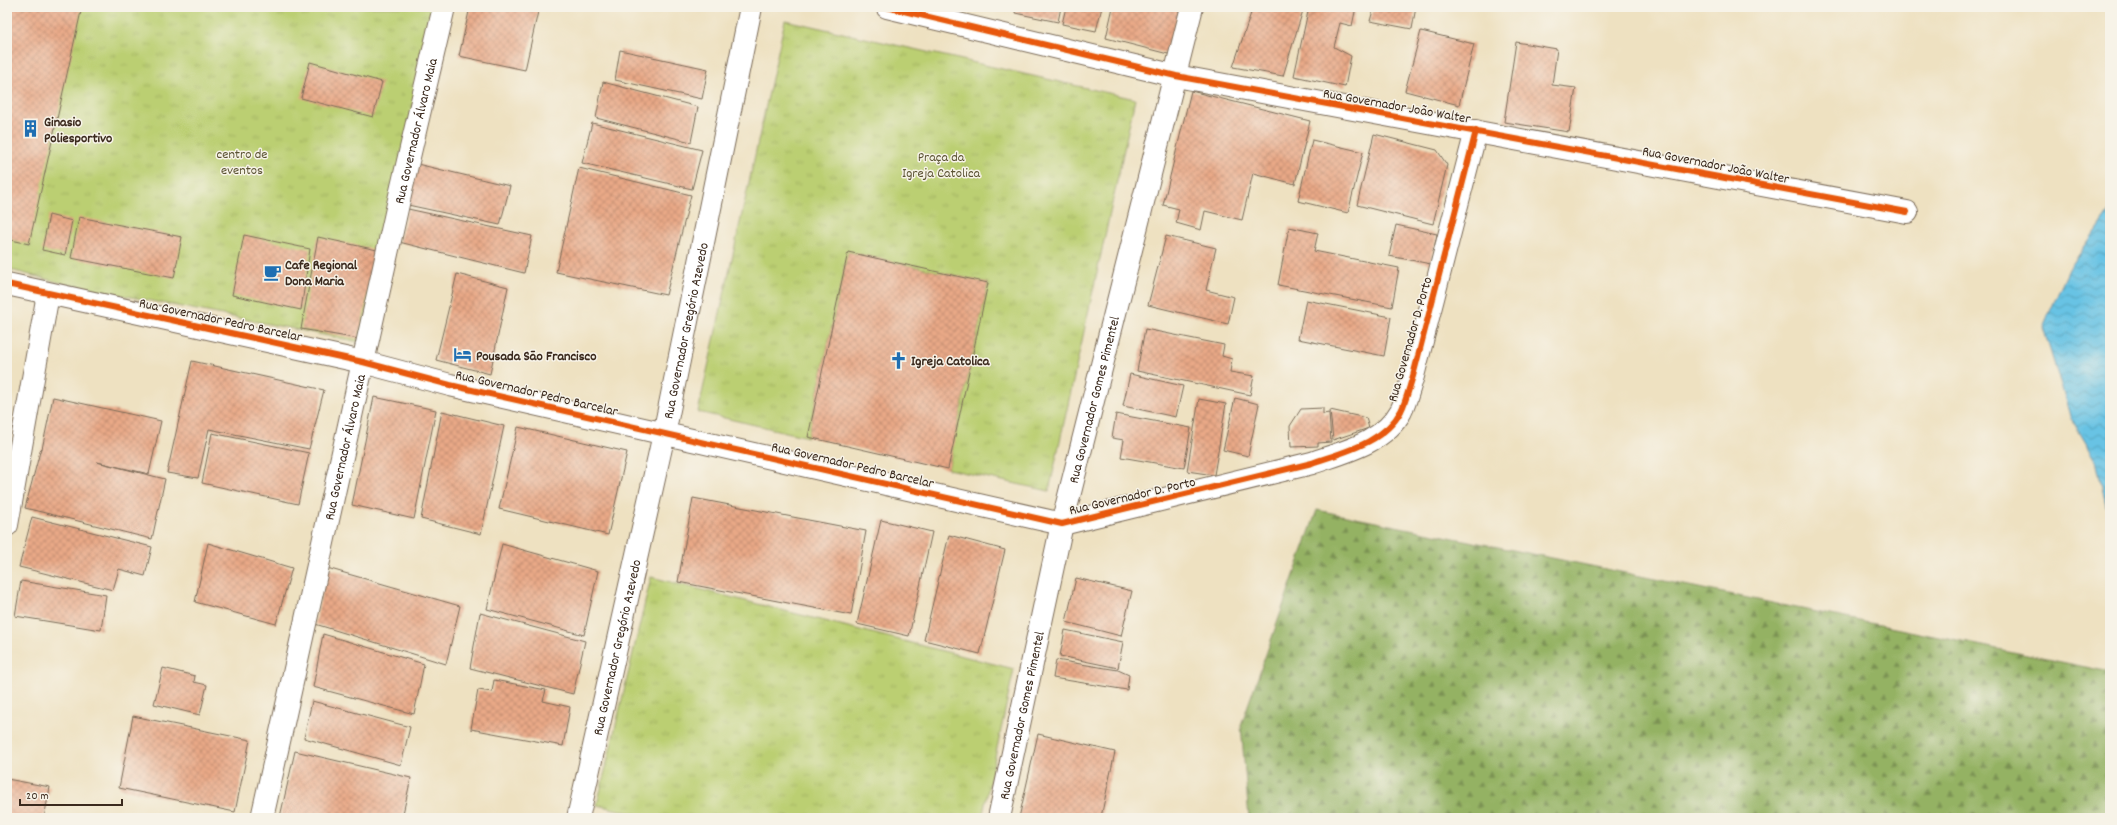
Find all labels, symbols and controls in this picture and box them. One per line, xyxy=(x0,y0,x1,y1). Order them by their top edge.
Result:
street label: Rua Governador Álvaro Maia xyxy=(390,56,444,206)
street label: Rua Governador João Walter xyxy=(1321,84,1473,130)
place label: Ginasio Poliesportivo xyxy=(44,113,112,149)
building icon: Ginasio Poliesportivo xyxy=(21,119,41,139)
street label: Rua Governador João Walter xyxy=(1640,142,1792,190)
park label: centro de eventos xyxy=(217,145,267,181)
park label: Praça da Igreja Catolica xyxy=(902,148,981,184)
street label: Rua Governador Gregório Azevedo xyxy=(659,241,715,421)
place label: Cafe Regional Dona Maria xyxy=(285,256,358,292)
cafe icon: Cafe Regional Dona Maria xyxy=(262,262,282,282)
street label: Rua Governador D. Porto xyxy=(1383,275,1438,404)
street label: Rua Governador Pedro Barcelar xyxy=(137,294,305,348)
street label: Rua Governador Gomes Pimentel xyxy=(1065,314,1126,486)
hotel icon: Pousada São Francisco xyxy=(453,345,473,365)
place label: Pousada São Francisco xyxy=(476,347,596,367)
church icon: Igreja Catolica xyxy=(888,350,908,370)
place label: Igreja Catolica xyxy=(911,352,991,372)
street label: Rua Governador Pedro Barcelar xyxy=(453,365,621,423)
street label: Rua Governador Álvaro Maia xyxy=(320,372,372,522)
street label: Rua Governador Pedro Barcelar xyxy=(769,437,937,495)
street label: Rua Governador D. Porto xyxy=(1067,473,1198,521)
street label: Rua Governador Gregório Azevedo xyxy=(589,558,648,737)
street label: Rua Governador Gomes Pimentel xyxy=(995,629,1051,802)
scale bar xyxy=(20,781,122,807)
text: 20 m xyxy=(26,788,49,805)

